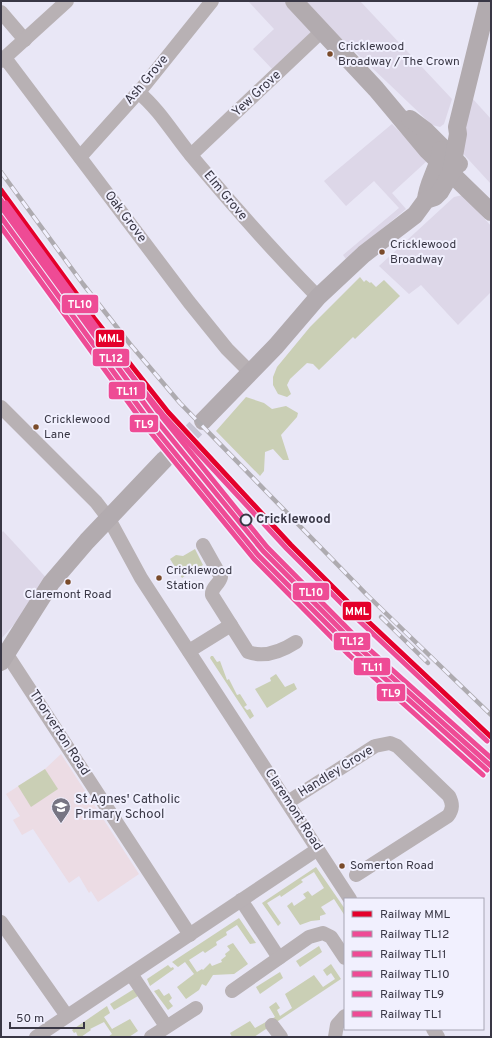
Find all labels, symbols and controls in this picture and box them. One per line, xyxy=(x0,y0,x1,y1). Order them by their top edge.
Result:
place label: Cricklewood Broadway / The Crown xyxy=(338,39,460,70)
marker: Cricklewood Broadway / The Crown xyxy=(325,49,335,59)
street label: Ash Grove xyxy=(122,52,172,108)
street label: Yew Grove xyxy=(229,67,285,121)
street label: Elm Grove xyxy=(200,168,250,224)
street label: Oak Grove xyxy=(100,188,150,246)
place label: Cricklewood Broadway xyxy=(390,237,456,268)
marker: Cricklewood Broadway xyxy=(377,247,387,257)
line badge: TL10 xyxy=(61,294,99,314)
text: TL10 xyxy=(68,298,92,312)
line badge: MML xyxy=(95,329,125,348)
text: MML xyxy=(98,332,123,346)
line badge: TL12 xyxy=(92,348,130,367)
text: TL12 xyxy=(99,352,123,366)
line badge: TL11 xyxy=(108,381,146,400)
text: TL11 xyxy=(116,385,138,399)
place label: Cricklewood Lane xyxy=(44,412,110,443)
line badge: TL9 xyxy=(129,414,159,433)
text: TL9 xyxy=(134,418,154,432)
marker: Cricklewood Lane xyxy=(31,422,41,432)
place label: Cricklewood xyxy=(256,512,331,528)
marker: Cricklewood xyxy=(239,513,253,527)
place label: Cricklewood Station xyxy=(166,563,232,594)
marker: Cricklewood Station xyxy=(154,573,164,583)
marker: Claremont Road xyxy=(63,577,73,587)
line badge: TL10 xyxy=(292,582,330,601)
text: TL10 xyxy=(299,586,323,600)
place label: Claremont Road xyxy=(24,587,112,603)
line badge: MML xyxy=(342,601,372,621)
text: MML xyxy=(345,605,370,619)
line badge: TL12 xyxy=(333,632,371,651)
text: TL12 xyxy=(340,635,364,649)
line badge: TL11 xyxy=(353,657,391,676)
text: TL11 xyxy=(361,661,383,675)
line badge: TL9 xyxy=(376,683,406,702)
street label: Thorverton Road xyxy=(25,687,93,779)
text: TL9 xyxy=(381,687,401,701)
street label: Handley Grove xyxy=(296,743,376,801)
street label: Claremont Road xyxy=(261,766,325,854)
place label: St Agnes' Catholic Primary School xyxy=(75,792,180,823)
school or university icon: St Agnes' Catholic Primary School xyxy=(50,796,72,824)
place label: Somerton Road xyxy=(350,858,434,874)
marker: Somerton Road xyxy=(337,861,347,871)
legend xyxy=(344,898,484,1030)
text: Railway MML xyxy=(380,907,450,923)
text: Railway TL12 xyxy=(380,927,449,943)
text: Railway TL11 xyxy=(380,947,446,963)
text: Railway TL10 xyxy=(380,967,450,983)
text: Railway TL9 xyxy=(380,987,444,1003)
scale bar xyxy=(10,1004,84,1030)
text: Railway TL1 xyxy=(380,1007,442,1023)
text: 50 m xyxy=(16,1011,44,1027)

